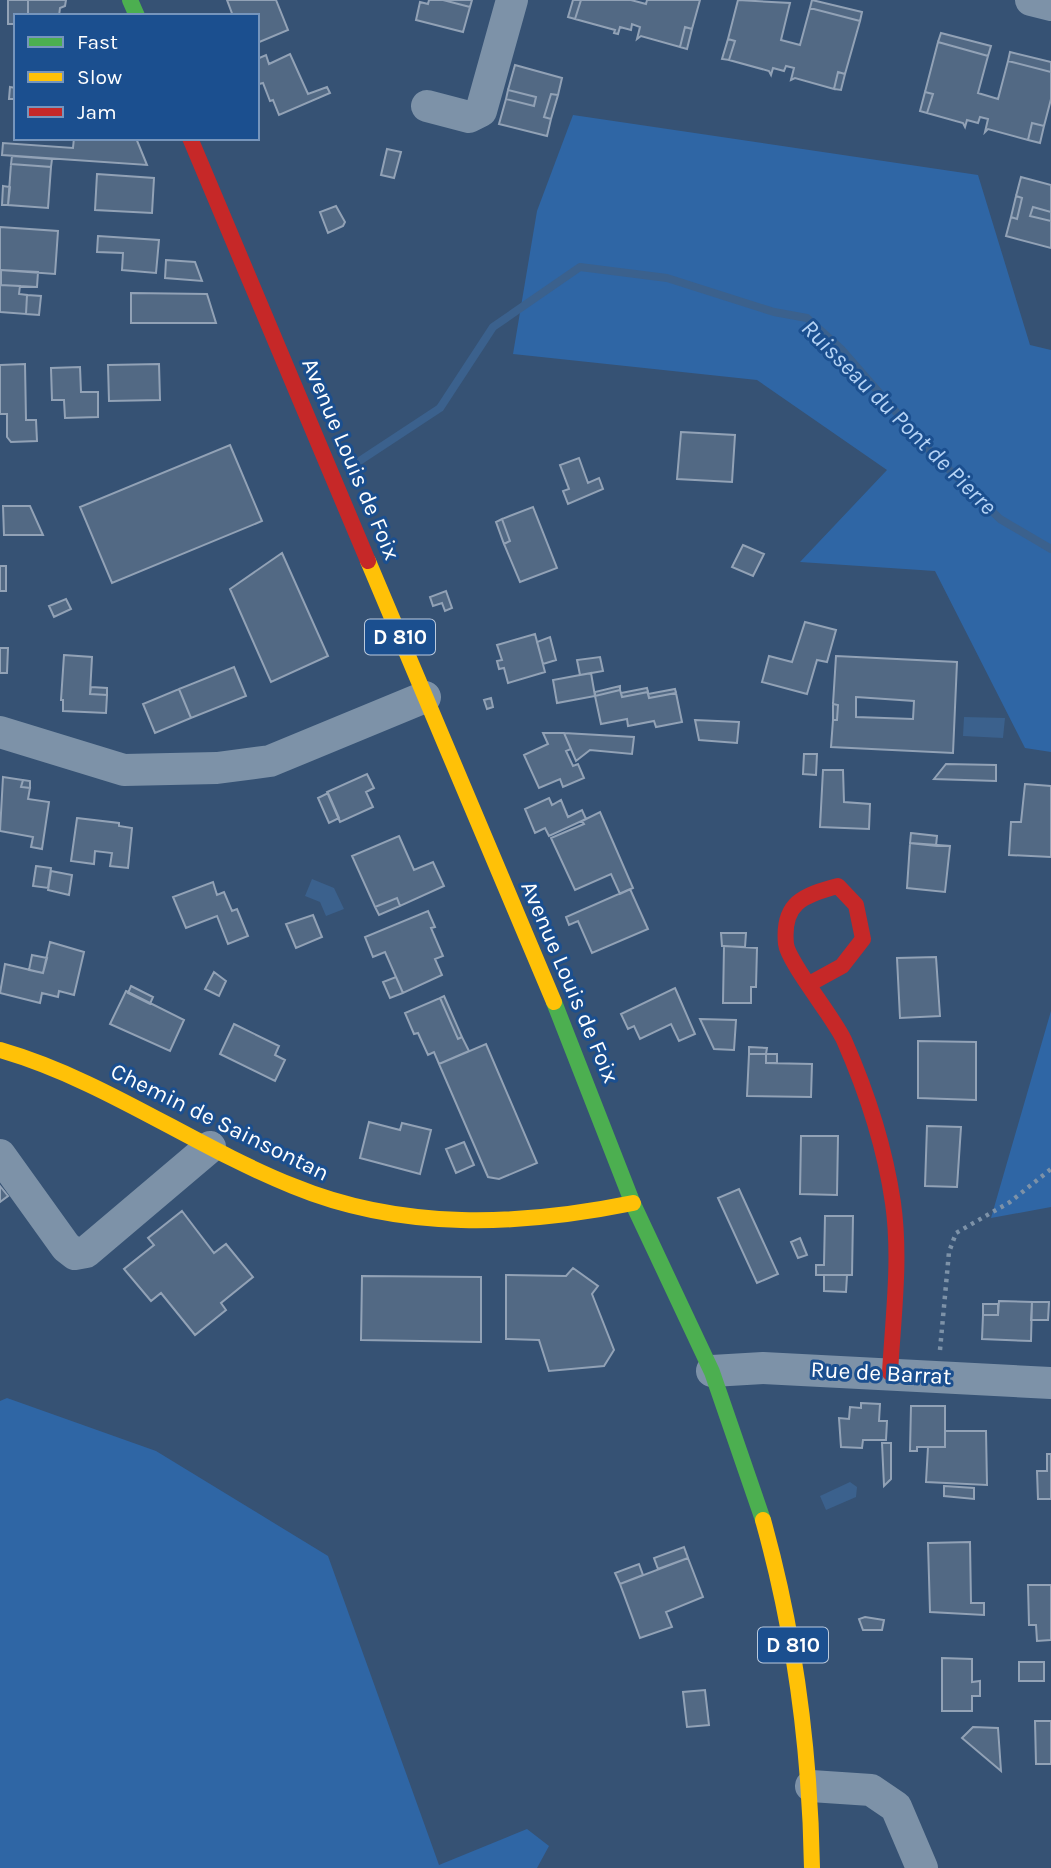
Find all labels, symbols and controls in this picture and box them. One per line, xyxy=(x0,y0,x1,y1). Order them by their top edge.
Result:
legend xyxy=(14,14,259,140)
text: Fast xyxy=(77,30,118,54)
text: Slow xyxy=(77,65,122,89)
text: Jam xyxy=(77,100,117,124)
water label: Ruisseau du Pont de Pierre xyxy=(796,314,1002,520)
street label: Avenue Louis de Foix xyxy=(296,354,406,564)
road number: D 810 xyxy=(365,620,435,654)
street label: Avenue Louis de Foix xyxy=(515,877,625,1087)
street label: Chemin de Sainsontan xyxy=(106,1057,334,1187)
street label: Rue de Barrat xyxy=(810,1356,952,1390)
road number: D 810 xyxy=(758,1628,828,1662)

